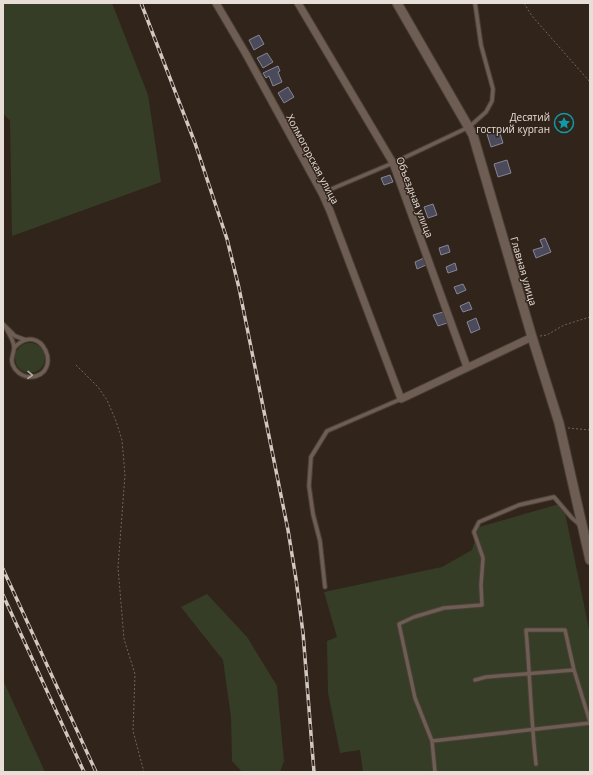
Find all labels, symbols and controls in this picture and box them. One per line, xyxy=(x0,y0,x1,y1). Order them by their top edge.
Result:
place label: Десятий гострий курган xyxy=(476,110,550,136)
street label: Холмогорская улица xyxy=(283,112,343,206)
place icon: Десятий гострий курган xyxy=(553,112,575,134)
street label: Объездная улица xyxy=(393,154,437,240)
street label: Главная улица xyxy=(507,235,541,307)
one-way arrow xyxy=(27,371,33,379)

